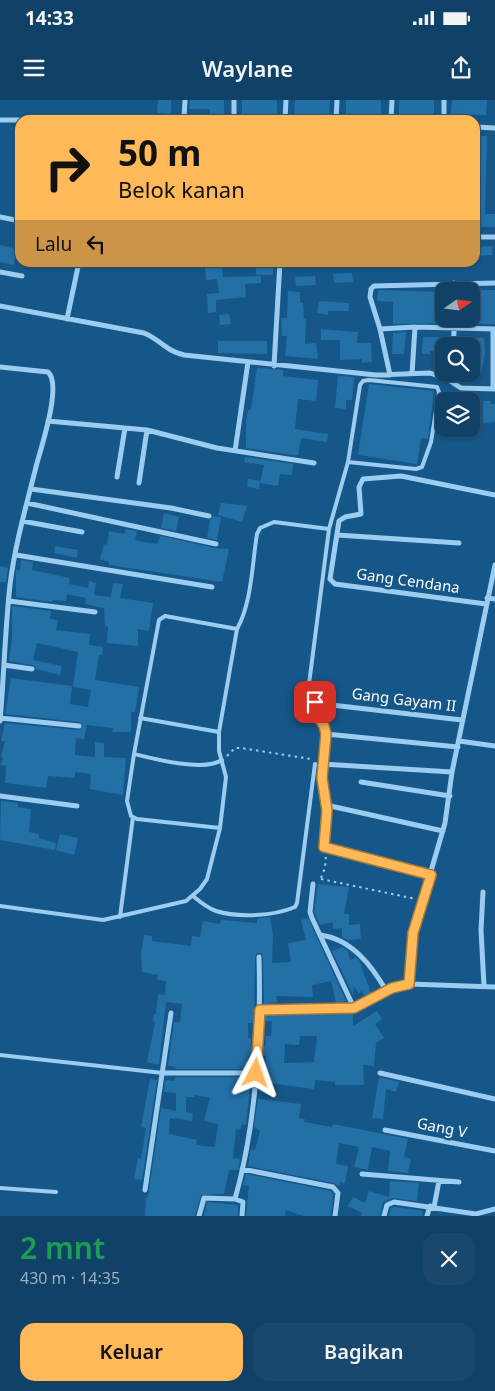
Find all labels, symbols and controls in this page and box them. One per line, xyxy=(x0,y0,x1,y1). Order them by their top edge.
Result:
text: 14:33 xyxy=(25,5,74,31)
text: Waylane xyxy=(202,53,293,83)
icon: menu xyxy=(20,54,48,82)
icon: share xyxy=(447,54,475,82)
text: 50 m xyxy=(118,129,201,176)
icon: right xyxy=(35,135,100,200)
text: Belok kanan xyxy=(118,174,245,204)
icon: left xyxy=(82,230,110,258)
text: Lalu xyxy=(35,231,72,257)
north arrow xyxy=(435,282,480,328)
map controls xyxy=(435,282,480,437)
button: search xyxy=(435,337,480,382)
button: layers xyxy=(435,392,480,437)
street label: Gang Cendana xyxy=(355,563,461,597)
pin xyxy=(294,681,336,723)
street label: Gang Gayam II xyxy=(351,683,458,715)
icon: arrive xyxy=(301,688,329,716)
position arrow xyxy=(229,1046,281,1098)
street label: Gang V xyxy=(415,1112,469,1142)
text: 2 mnt xyxy=(20,1227,105,1268)
button: close xyxy=(423,1233,475,1285)
text: 430 m · 14:35 xyxy=(20,1267,120,1289)
button: Keluar xyxy=(20,1323,243,1381)
button: Bagikan xyxy=(253,1323,475,1381)

